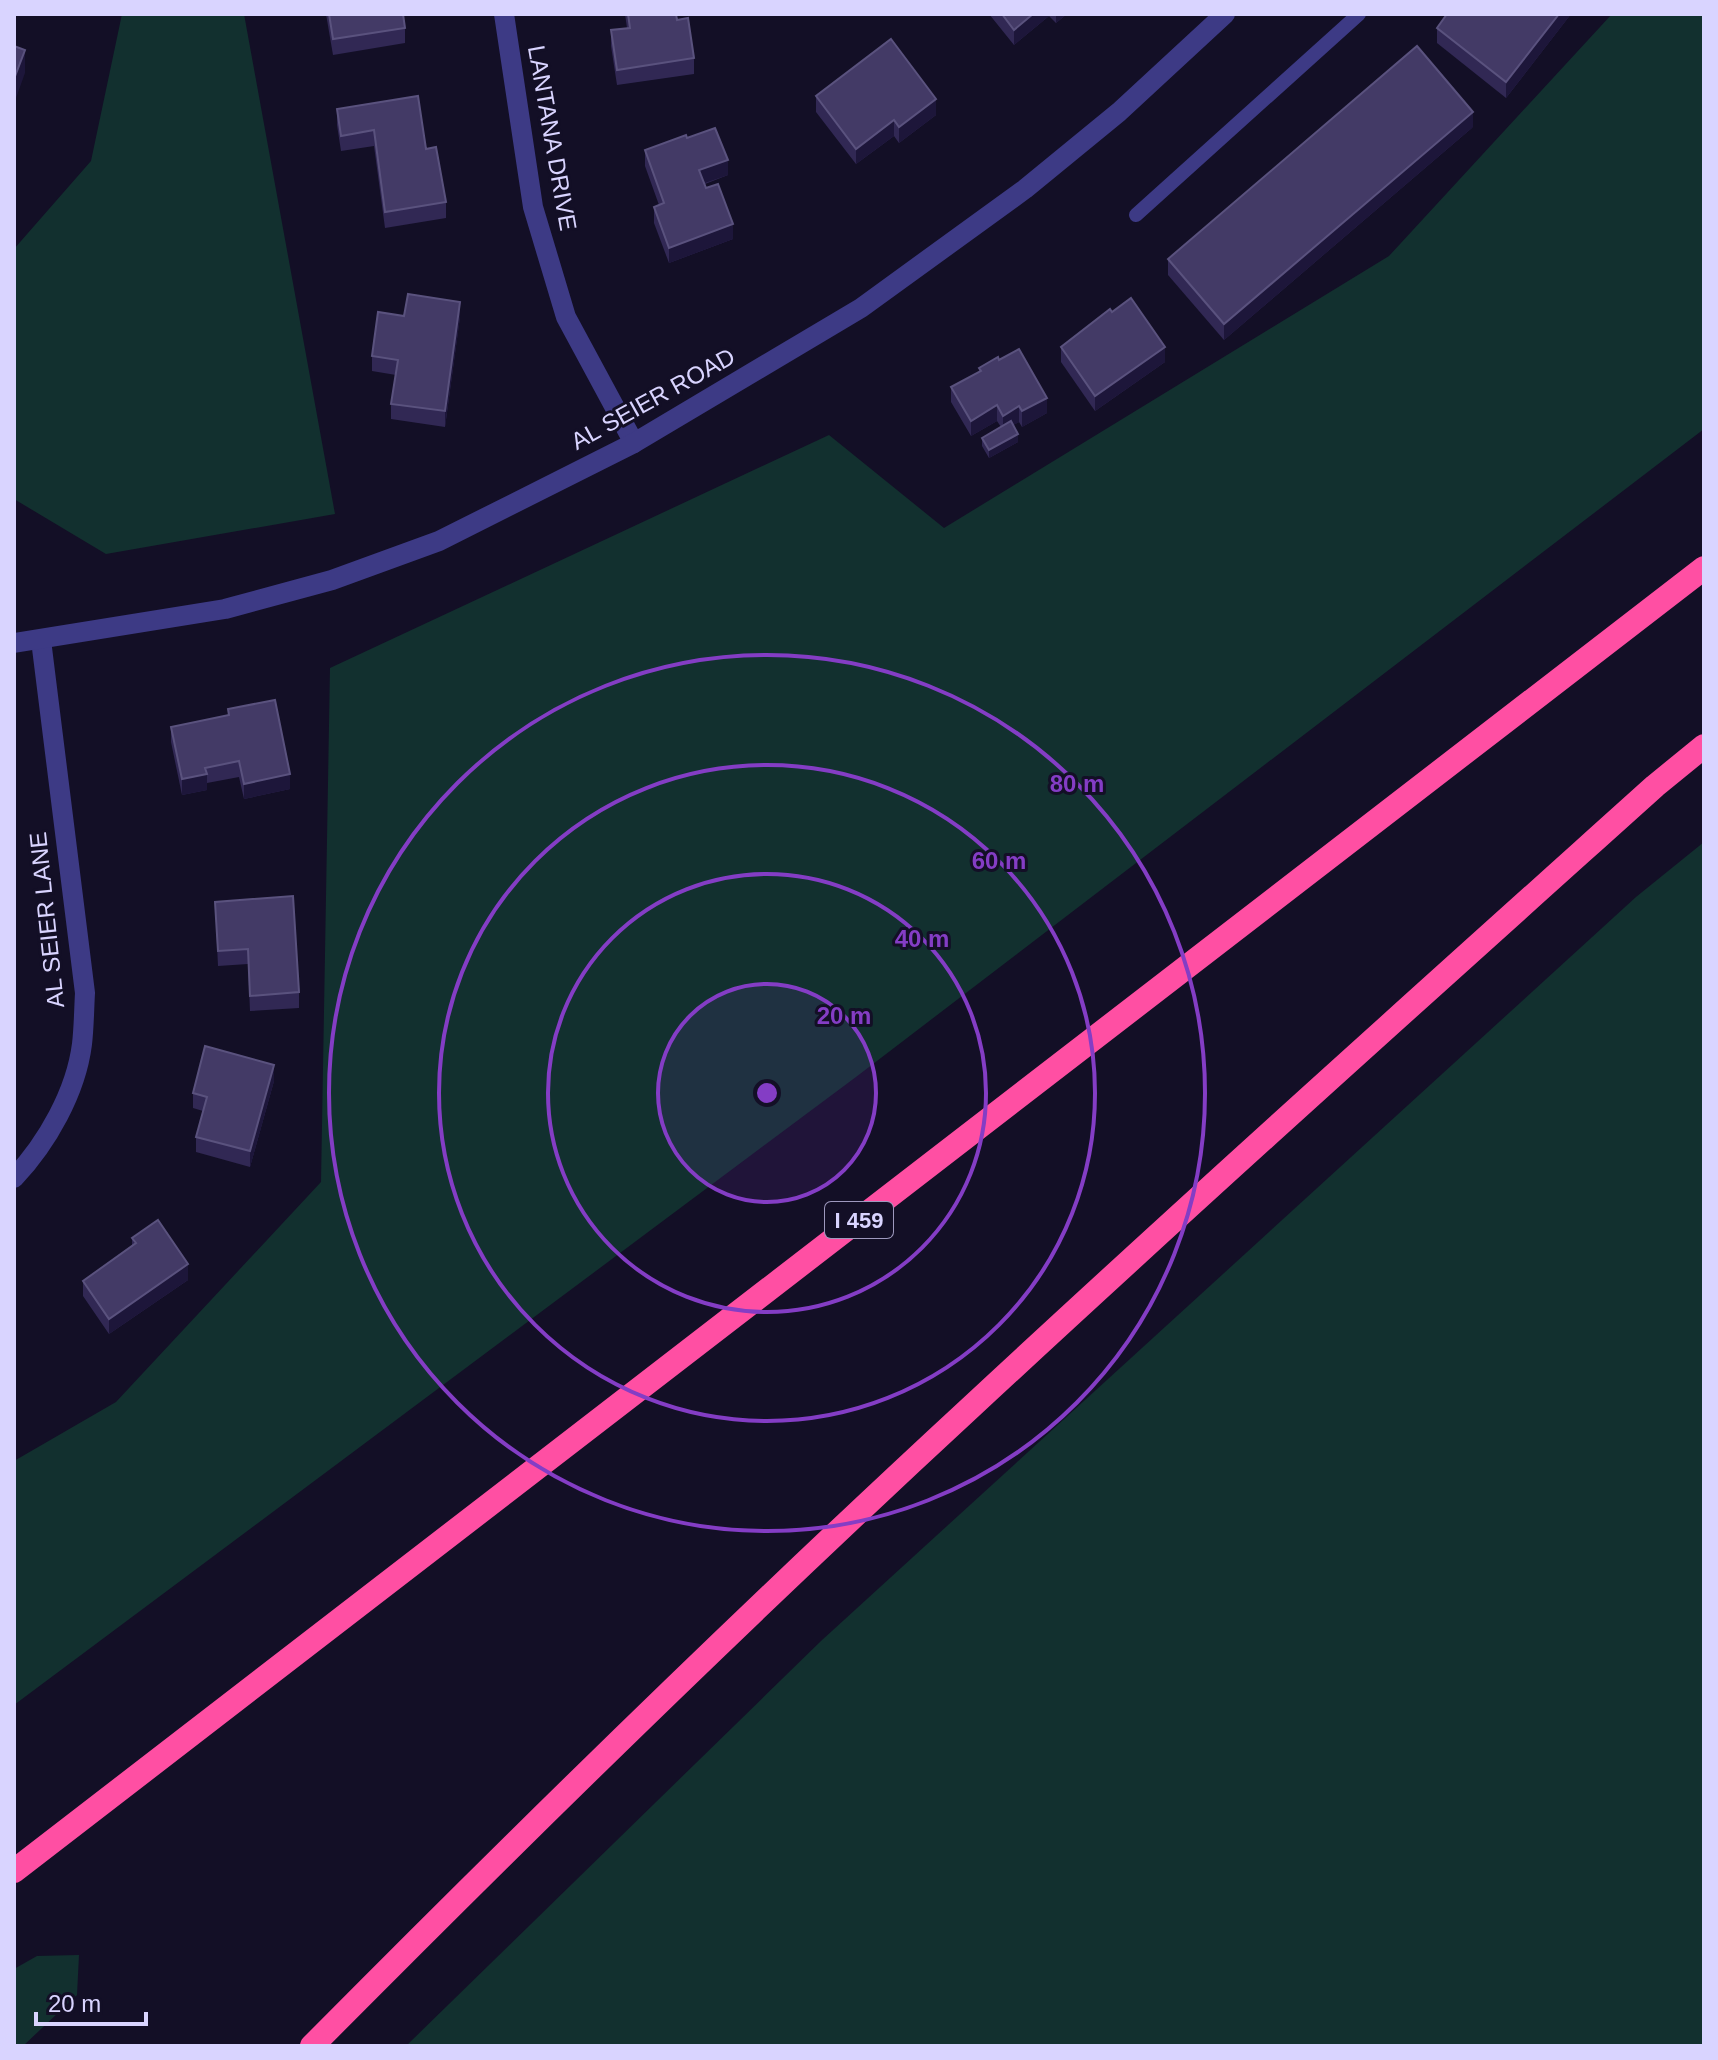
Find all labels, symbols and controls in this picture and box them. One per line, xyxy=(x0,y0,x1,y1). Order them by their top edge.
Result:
street label: LANTANA DRIVE xyxy=(523,43,582,233)
street label: AL SEIER ROAD xyxy=(566,342,739,455)
text: 80 m xyxy=(1050,770,1104,797)
street label: AL SEIER LANE xyxy=(24,831,69,1009)
text: 60 m xyxy=(972,847,1026,874)
text: 40 m xyxy=(895,925,949,952)
text: 20 m xyxy=(817,1002,871,1029)
centre of rings xyxy=(753,1079,781,1107)
road number: I 459 xyxy=(825,1202,893,1238)
scale bar xyxy=(36,1976,146,2026)
text: 20 m xyxy=(48,1990,101,2017)

